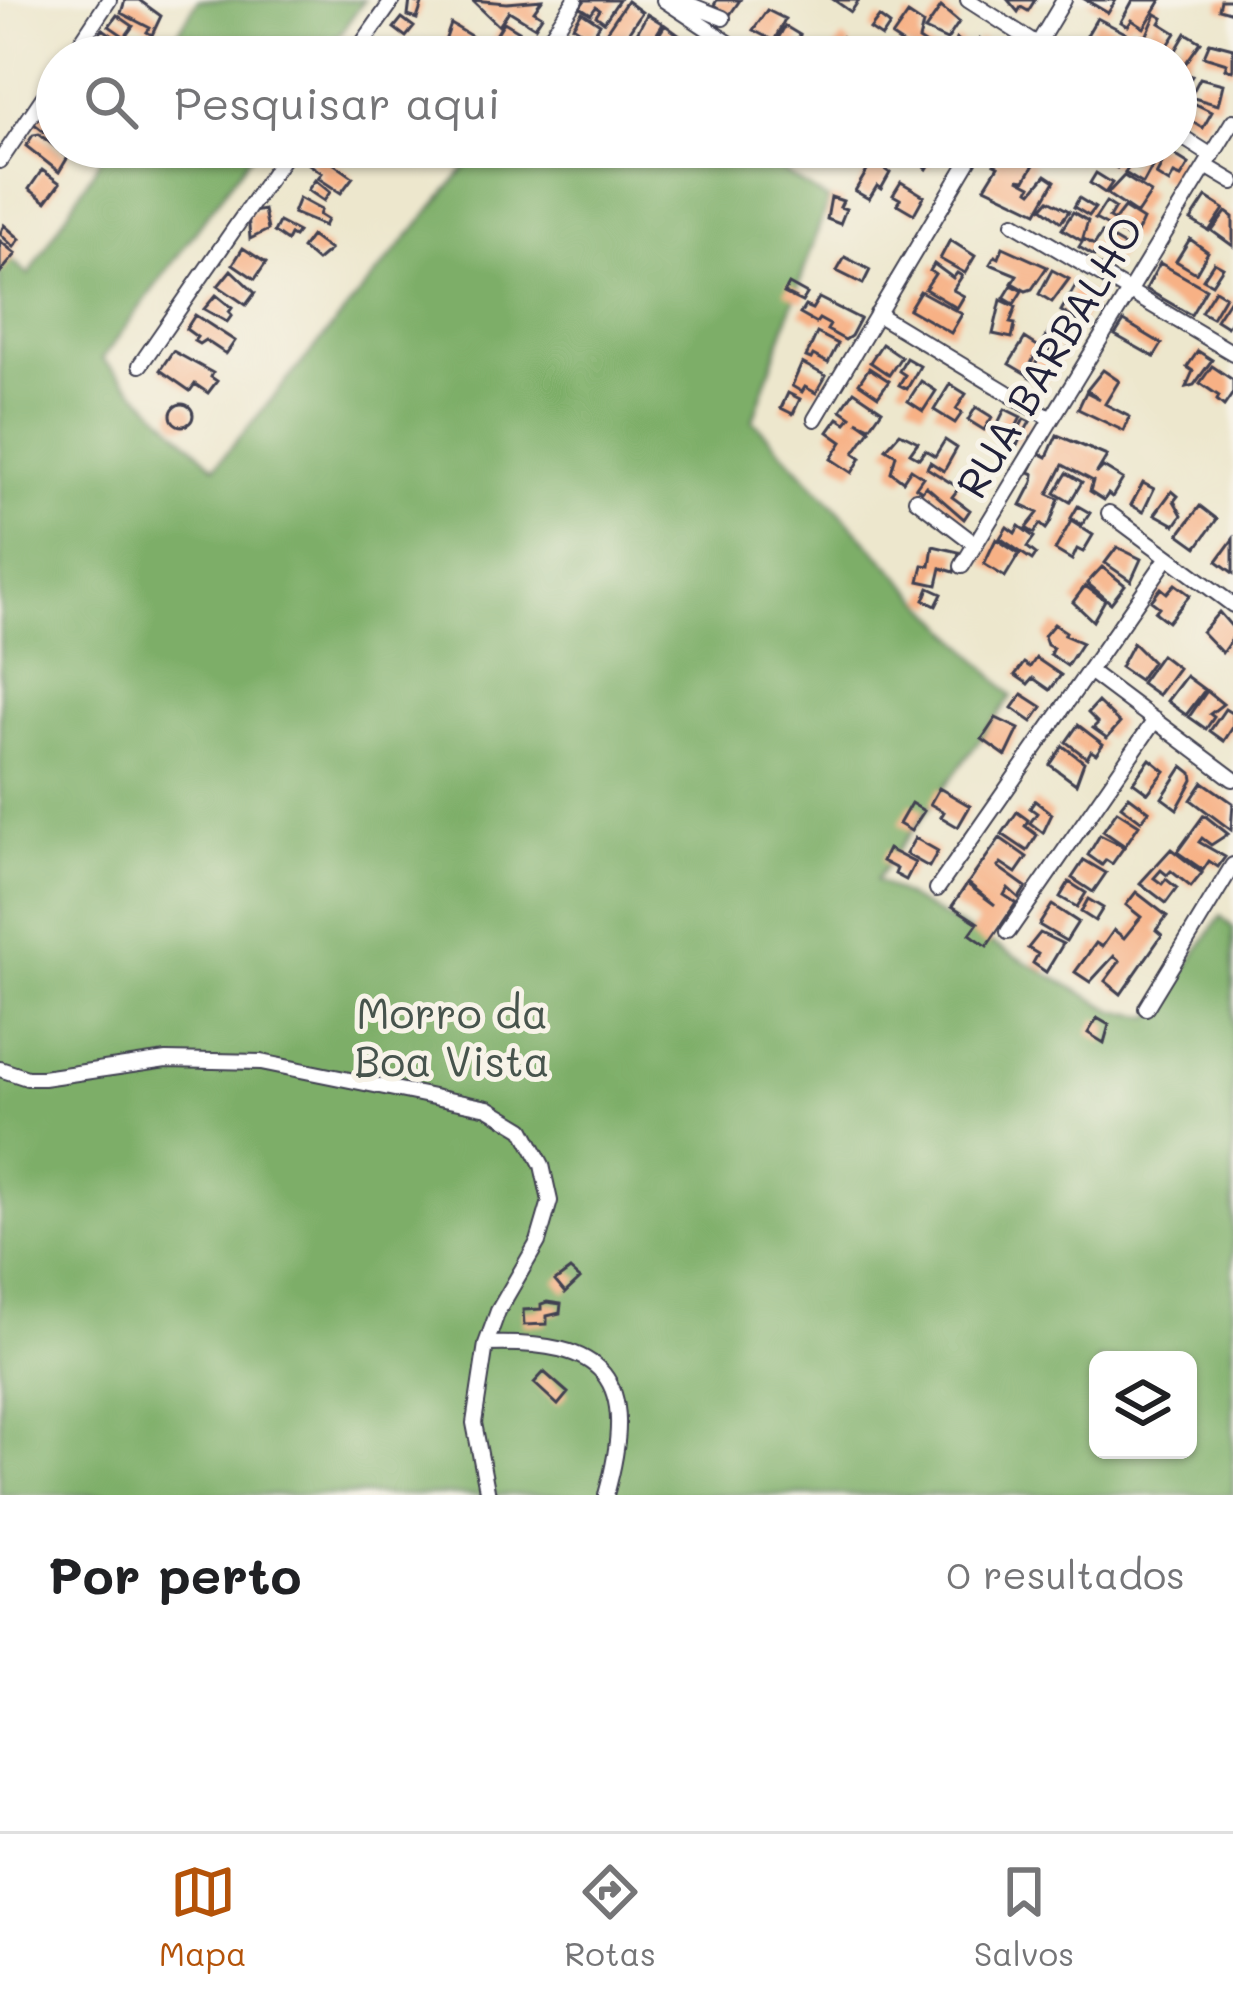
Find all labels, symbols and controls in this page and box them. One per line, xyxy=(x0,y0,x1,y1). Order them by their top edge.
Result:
search box xyxy=(36,36,1197,168)
icon: search xyxy=(78,69,144,135)
text: Pesquisar aqui xyxy=(174,73,501,131)
street label: RUA BARBALHO xyxy=(943,205,1155,508)
park label: Morro da Boa Vista xyxy=(354,985,550,1088)
map controls xyxy=(1089,1351,1197,1459)
button: layers xyxy=(1089,1351,1197,1459)
text: Por perto xyxy=(48,1540,301,1607)
text: 0 resultados xyxy=(946,1548,1185,1599)
tab: Mapa xyxy=(159,1859,247,1974)
tab: Rotas xyxy=(564,1859,656,1974)
tab: Salvos xyxy=(974,1859,1074,1974)

